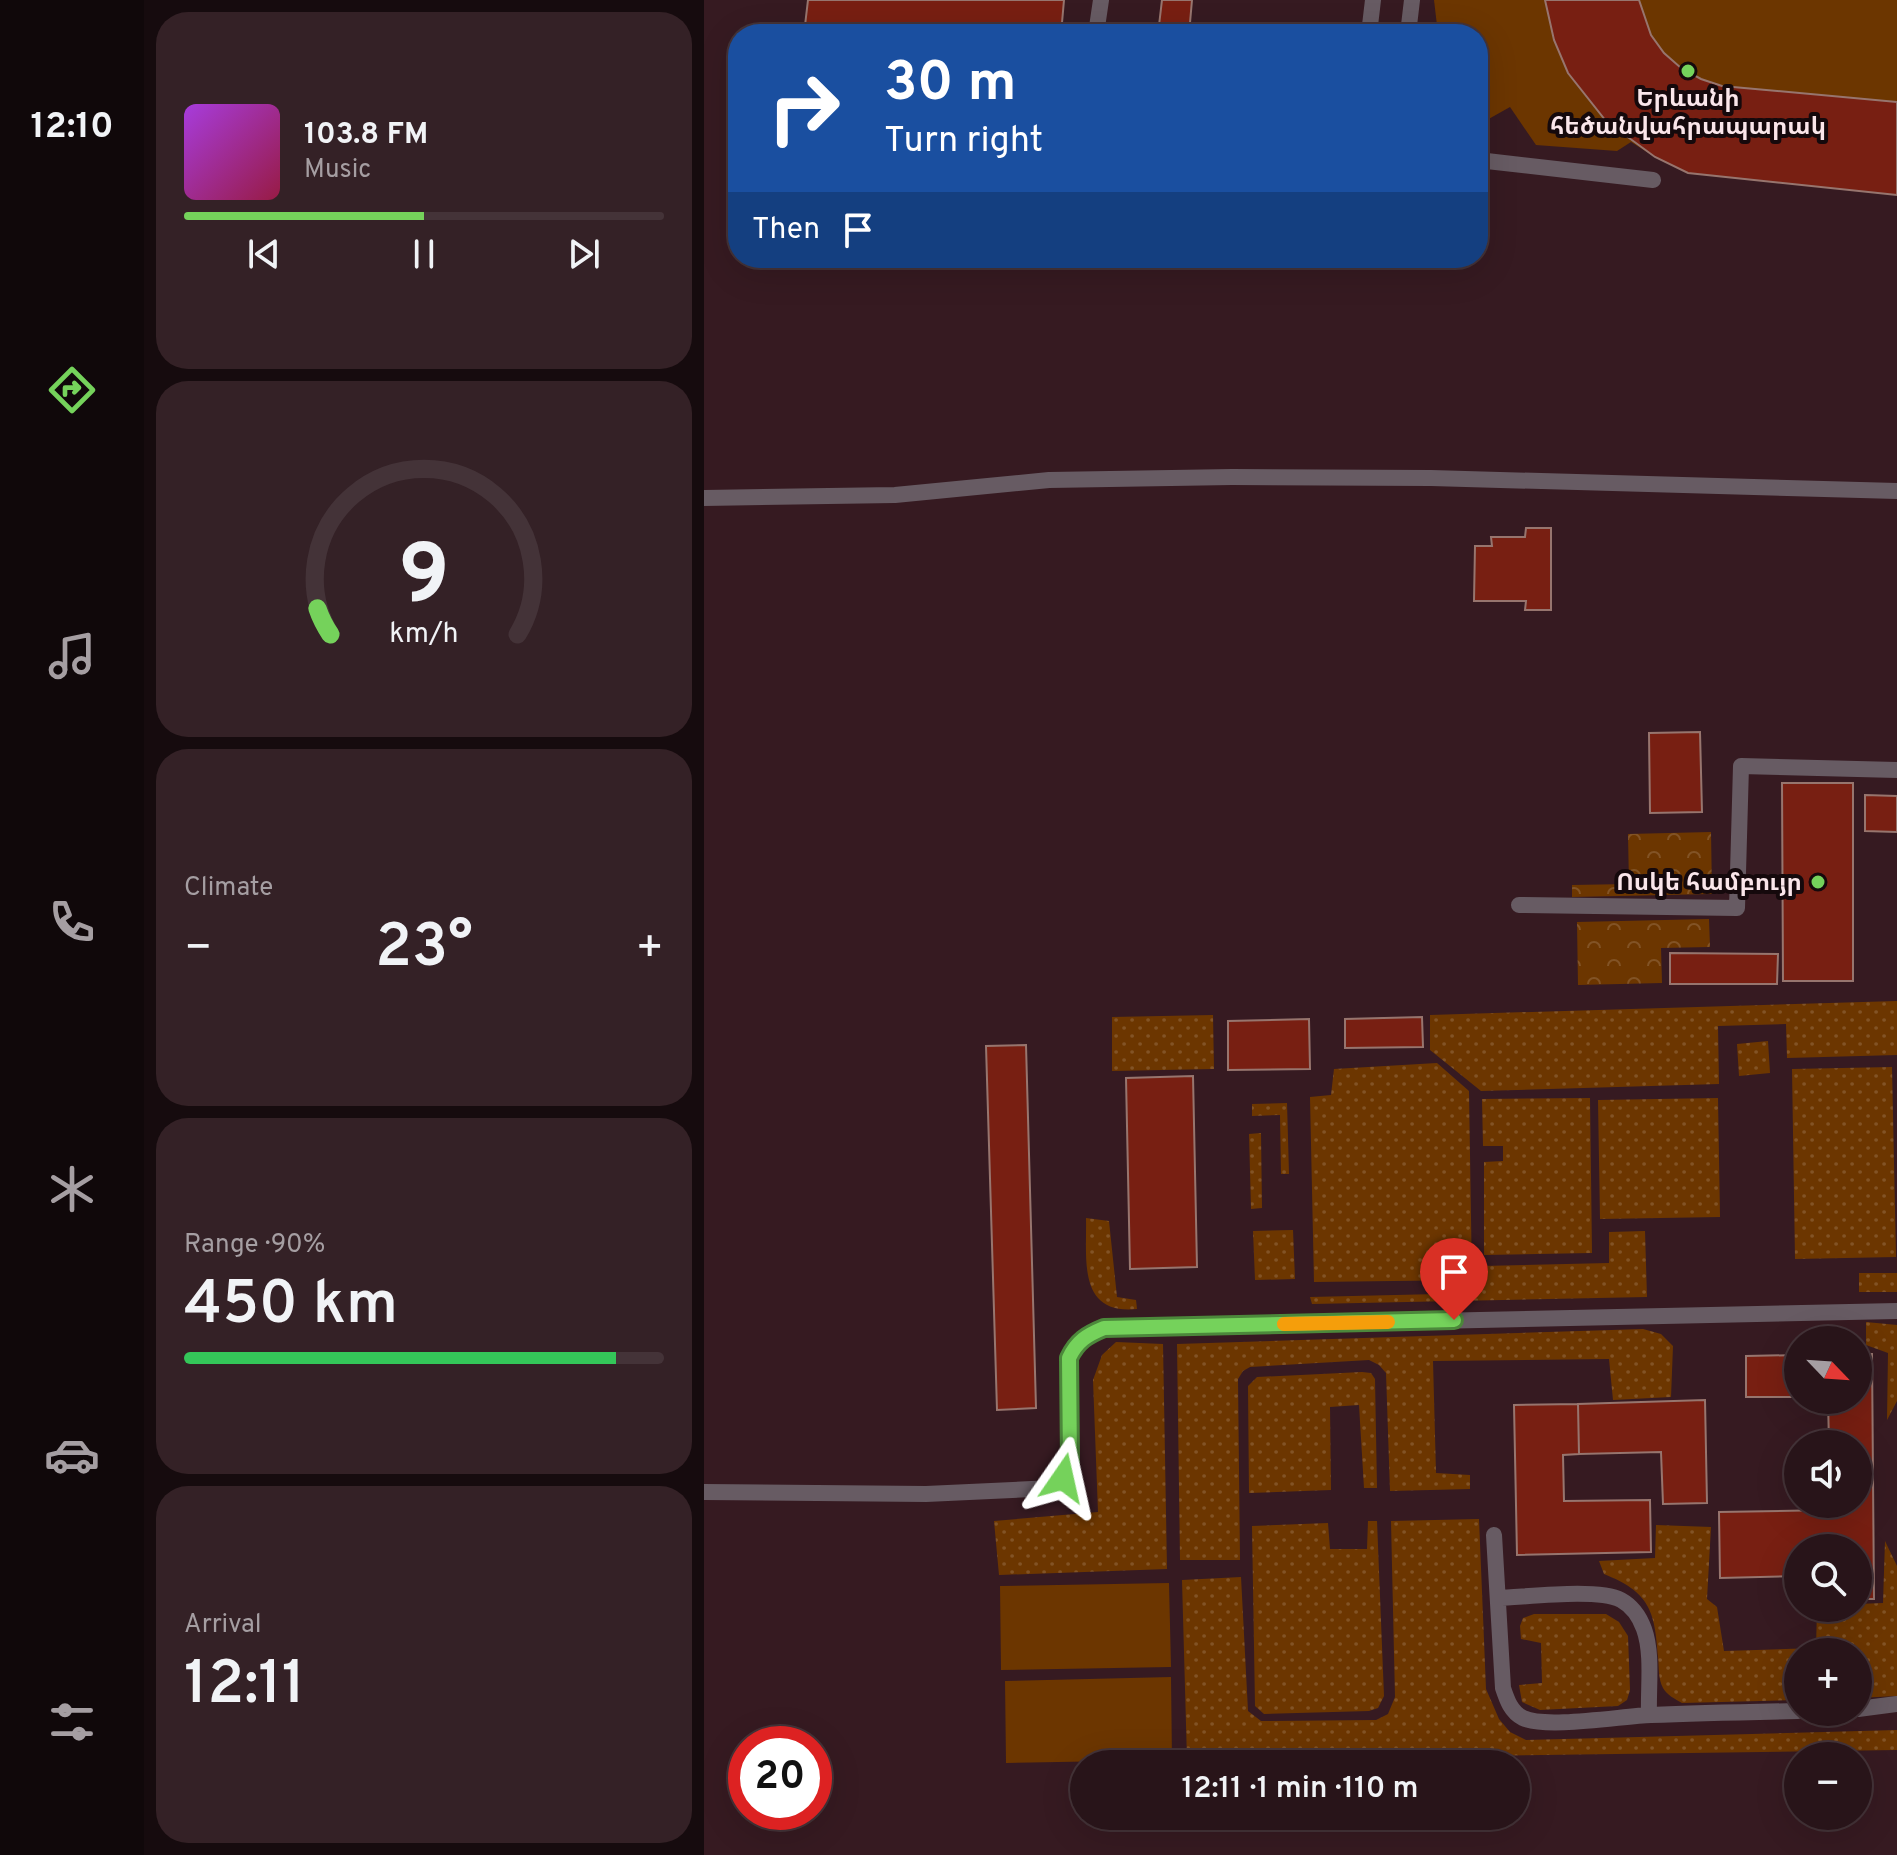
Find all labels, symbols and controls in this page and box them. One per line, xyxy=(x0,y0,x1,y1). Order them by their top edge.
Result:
text: 30 m xyxy=(884,50,1017,120)
icon: right xyxy=(752,56,856,160)
marker: Երևանի հեծանվահրապարակ xyxy=(1679,62,1697,80)
place label: Երևանի հեծանվահրապարակ xyxy=(1550,85,1826,143)
text: 12:10 xyxy=(30,105,114,151)
text: 103.8 FM xyxy=(304,117,428,154)
text: Turn right xyxy=(884,119,1043,165)
text: Music xyxy=(304,154,371,187)
icon: arrive xyxy=(836,208,880,252)
text: Then xyxy=(752,212,820,249)
icon: previous xyxy=(242,232,286,276)
icon: pause xyxy=(402,232,446,276)
icon: next xyxy=(562,232,606,276)
icon: directions xyxy=(44,362,100,418)
text: 9 xyxy=(398,527,450,632)
text: km/h xyxy=(389,617,459,653)
icon: music xyxy=(44,628,100,684)
place label: Ոսկե համբույր xyxy=(1616,869,1802,899)
text: Climate xyxy=(184,872,273,905)
marker: Ոսկե համբույր xyxy=(1809,873,1827,891)
icon: phone xyxy=(44,894,100,950)
text: 23° xyxy=(375,912,473,988)
text: − xyxy=(184,922,212,978)
text: + xyxy=(636,922,664,978)
icon: climate xyxy=(44,1161,100,1217)
text: Range · 90% xyxy=(184,1229,325,1262)
pin xyxy=(1420,1238,1488,1320)
icon: arrive xyxy=(1432,1250,1476,1294)
text: 450 km xyxy=(184,1269,398,1345)
north arrow xyxy=(1784,1326,1872,1414)
map controls xyxy=(1784,1326,1872,1830)
icon: car xyxy=(44,1427,100,1483)
button: sound xyxy=(1784,1430,1872,1518)
position arrow xyxy=(1021,1436,1105,1520)
button: search xyxy=(1784,1534,1872,1622)
text: Arrival xyxy=(184,1609,262,1642)
button: + xyxy=(1784,1638,1872,1726)
text: 12:11 xyxy=(184,1649,305,1725)
icon: filters xyxy=(44,1694,100,1750)
speed limit sign: 20 xyxy=(728,1726,832,1830)
button: − xyxy=(1784,1742,1872,1830)
text: 12:11 · 1 min · 110 m xyxy=(1181,1771,1419,1808)

